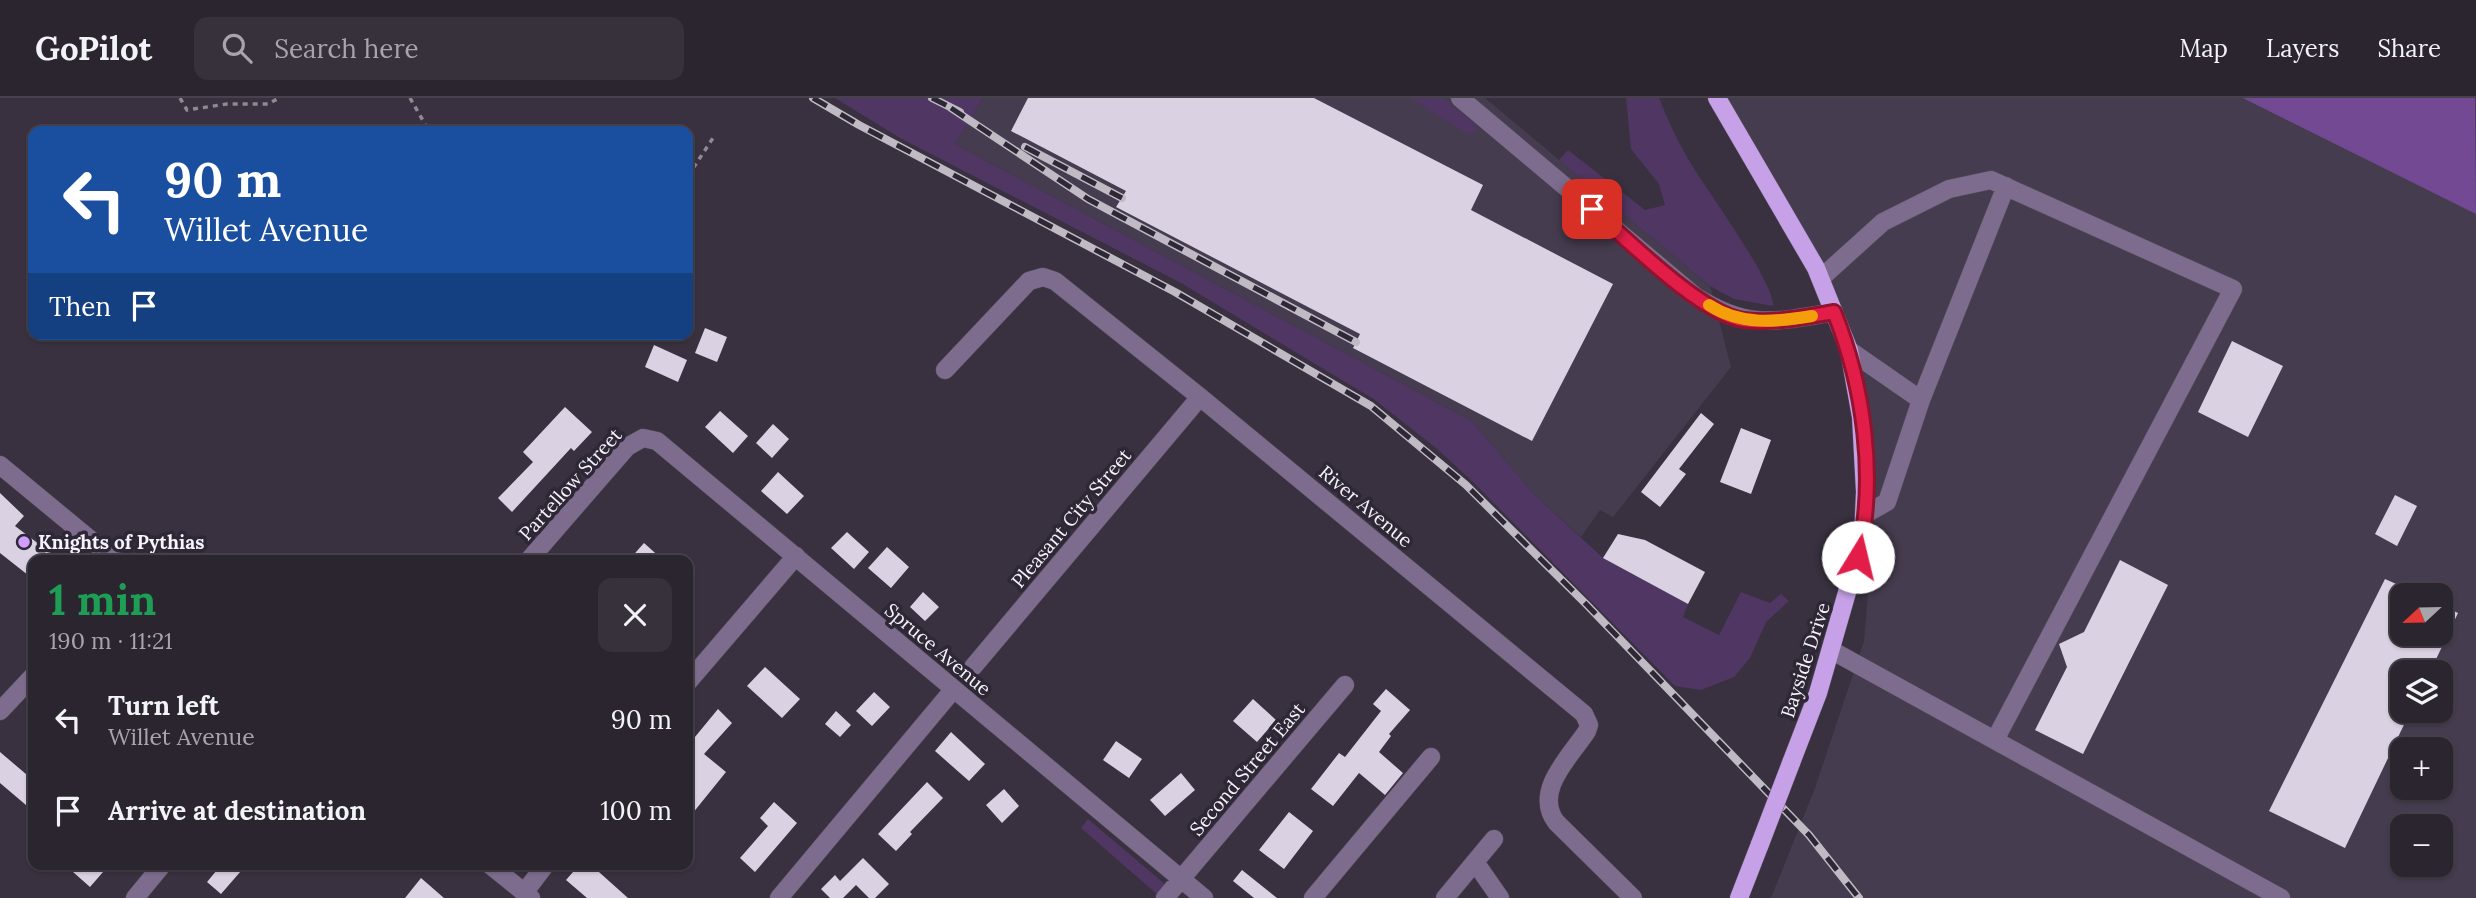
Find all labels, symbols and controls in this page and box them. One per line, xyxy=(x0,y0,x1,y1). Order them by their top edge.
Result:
search box xyxy=(194,17,684,80)
text: GoPilot xyxy=(35,27,152,69)
icon: search xyxy=(218,29,256,67)
text: Search here xyxy=(274,32,419,65)
text: Map xyxy=(2179,33,2228,64)
text: Layers xyxy=(2266,33,2339,64)
text: Share xyxy=(2377,33,2441,64)
text: 90 m xyxy=(164,148,281,210)
icon: left xyxy=(49,154,140,245)
pin xyxy=(1562,179,1622,239)
icon: arrive xyxy=(1573,190,1611,228)
text: Willet Avenue xyxy=(164,209,368,250)
icon: arrive xyxy=(125,287,163,325)
text: Then xyxy=(49,290,111,323)
street label: Partellow Street xyxy=(513,423,627,545)
street label: Pleasant City Street xyxy=(1006,443,1137,592)
street label: River Avenue xyxy=(1314,460,1418,552)
position arrow xyxy=(1821,520,1895,594)
place label: Knights of Pythias xyxy=(38,530,204,554)
marker: Knights of Pythias xyxy=(16,534,32,550)
text: 1 min xyxy=(49,573,156,627)
button: close xyxy=(598,578,672,652)
north arrow xyxy=(2390,583,2454,646)
map controls xyxy=(2390,583,2453,877)
street label: Spruce Avenue xyxy=(880,598,996,700)
street label: Bayside Drive xyxy=(1775,599,1835,721)
text: 190 m · 11:21 xyxy=(49,626,173,655)
button: layers xyxy=(2390,660,2453,723)
text: Turn left xyxy=(108,689,219,722)
street label: Second Street East xyxy=(1184,697,1310,841)
icon: left xyxy=(49,701,87,739)
text: 90 m xyxy=(611,703,672,736)
text: Willet Avenue xyxy=(108,722,255,751)
button: + xyxy=(2390,737,2453,800)
icon: arrive xyxy=(49,792,87,830)
text: Arrive at destination xyxy=(108,794,366,827)
text: 100 m xyxy=(600,794,672,827)
button: − xyxy=(2390,814,2453,877)

